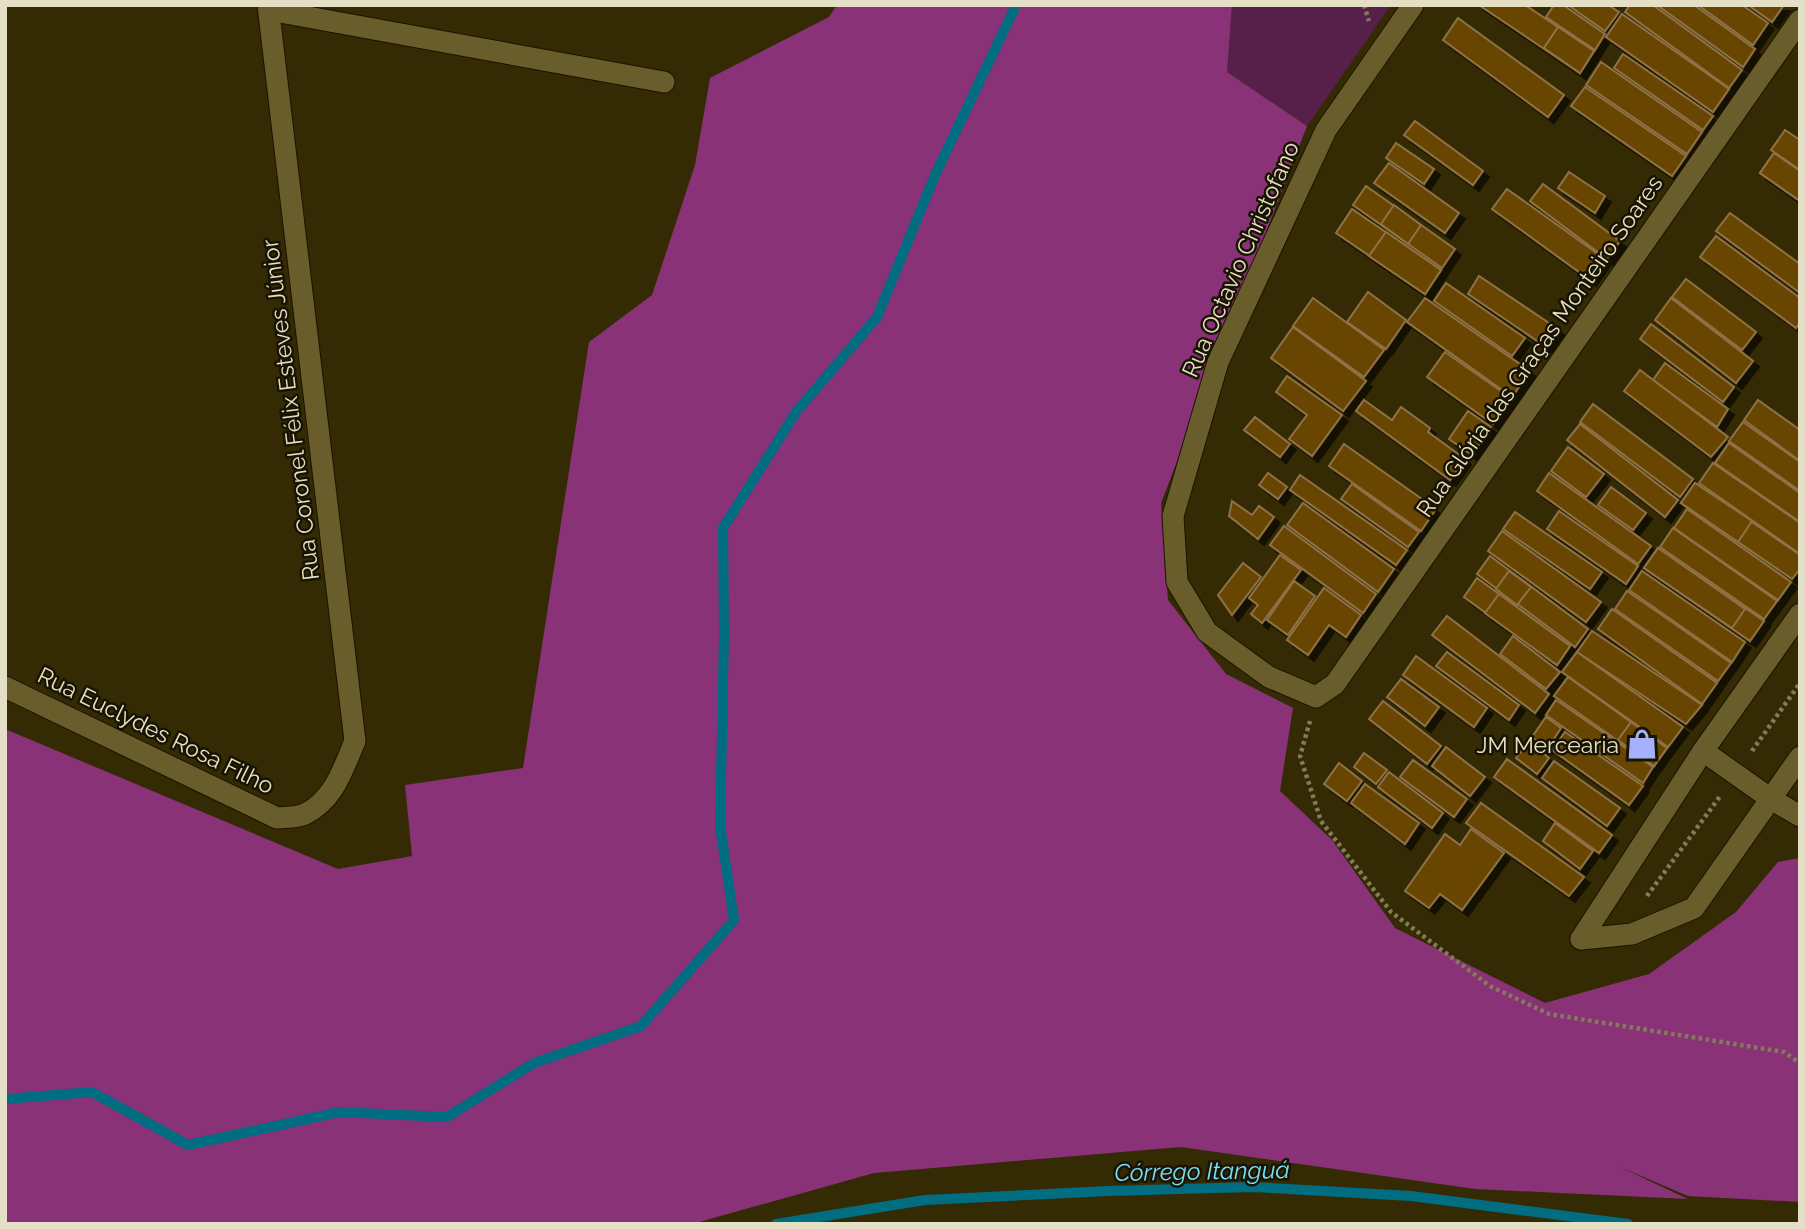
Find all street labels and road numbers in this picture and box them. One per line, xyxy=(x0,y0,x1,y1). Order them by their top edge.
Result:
street label: Rua Octavio Christofano xyxy=(1176,137,1304,381)
street label: Rua Glória das Graças Monteiro Soares xyxy=(1410,170,1668,522)
street label: Rua Coronel Félix Esteves Júnior xyxy=(256,238,324,582)
street label: Rua Euclydes Rosa Filho xyxy=(34,661,278,799)

